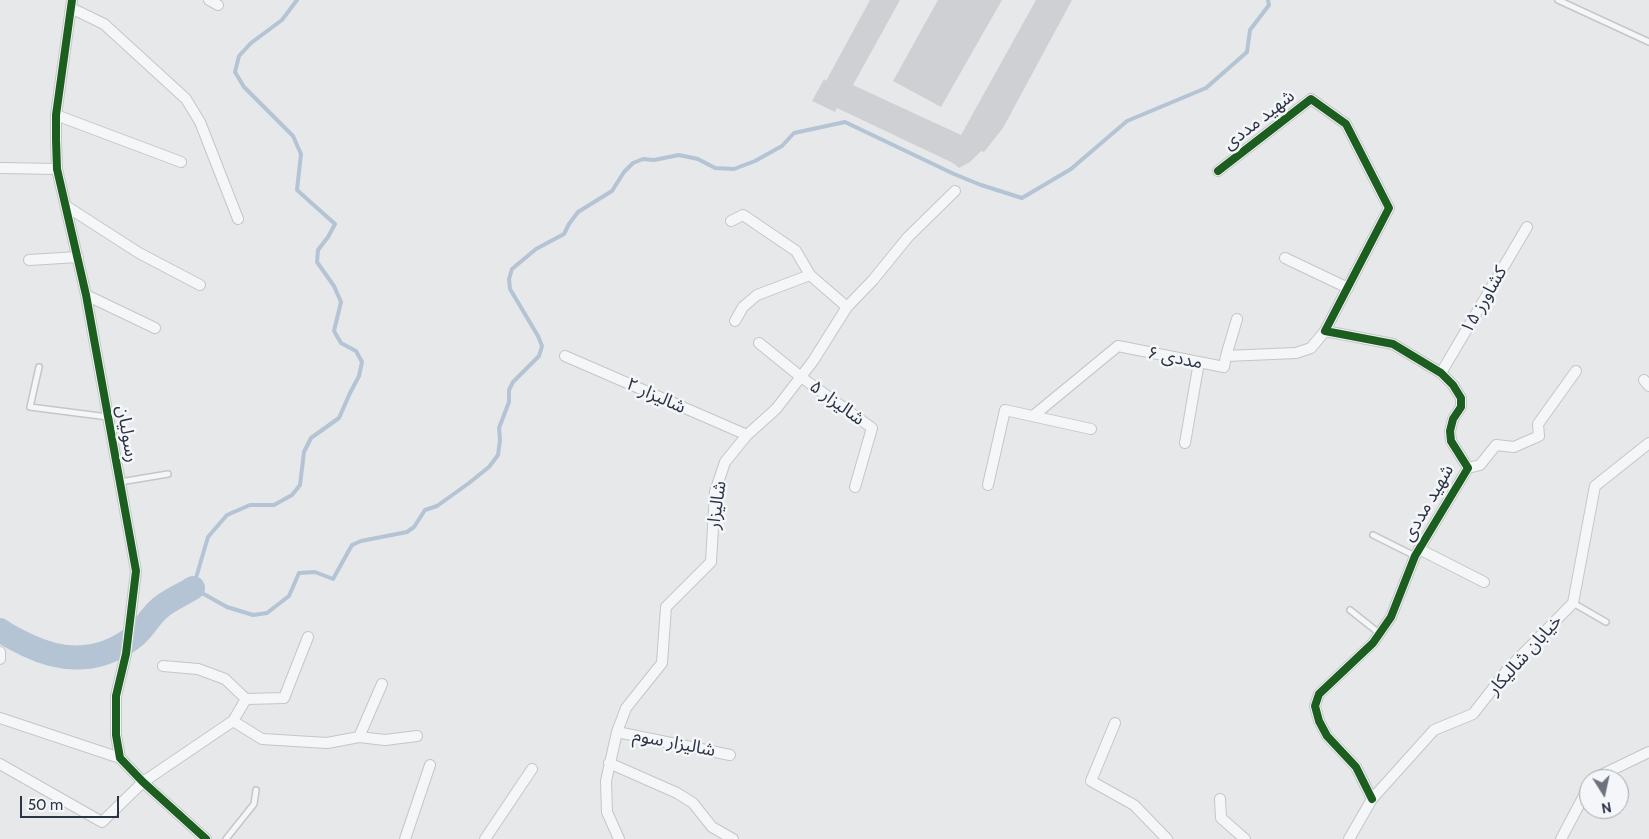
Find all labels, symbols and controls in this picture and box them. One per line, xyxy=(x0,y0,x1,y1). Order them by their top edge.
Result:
street label: شهید مددی xyxy=(1219,85,1299,155)
street label: کشاورز ۱۵ xyxy=(1456,263,1512,337)
street label: مددی ۶ xyxy=(1146,342,1204,374)
street label: شالیزار ۲ xyxy=(623,373,689,419)
street label: شالیزار ۵ xyxy=(805,376,869,430)
street label: رسولیان xyxy=(111,404,143,464)
street label: شهید مددی xyxy=(1397,461,1459,545)
street label: شالیزار xyxy=(703,480,731,530)
street label: خیابان شالیکار xyxy=(1483,610,1567,700)
street label: شالیزار سوم xyxy=(631,724,717,762)
north arrow xyxy=(1579,769,1629,819)
scale bar xyxy=(22,786,121,818)
text: 50 m xyxy=(28,796,63,814)
text: N xyxy=(1600,798,1613,818)

